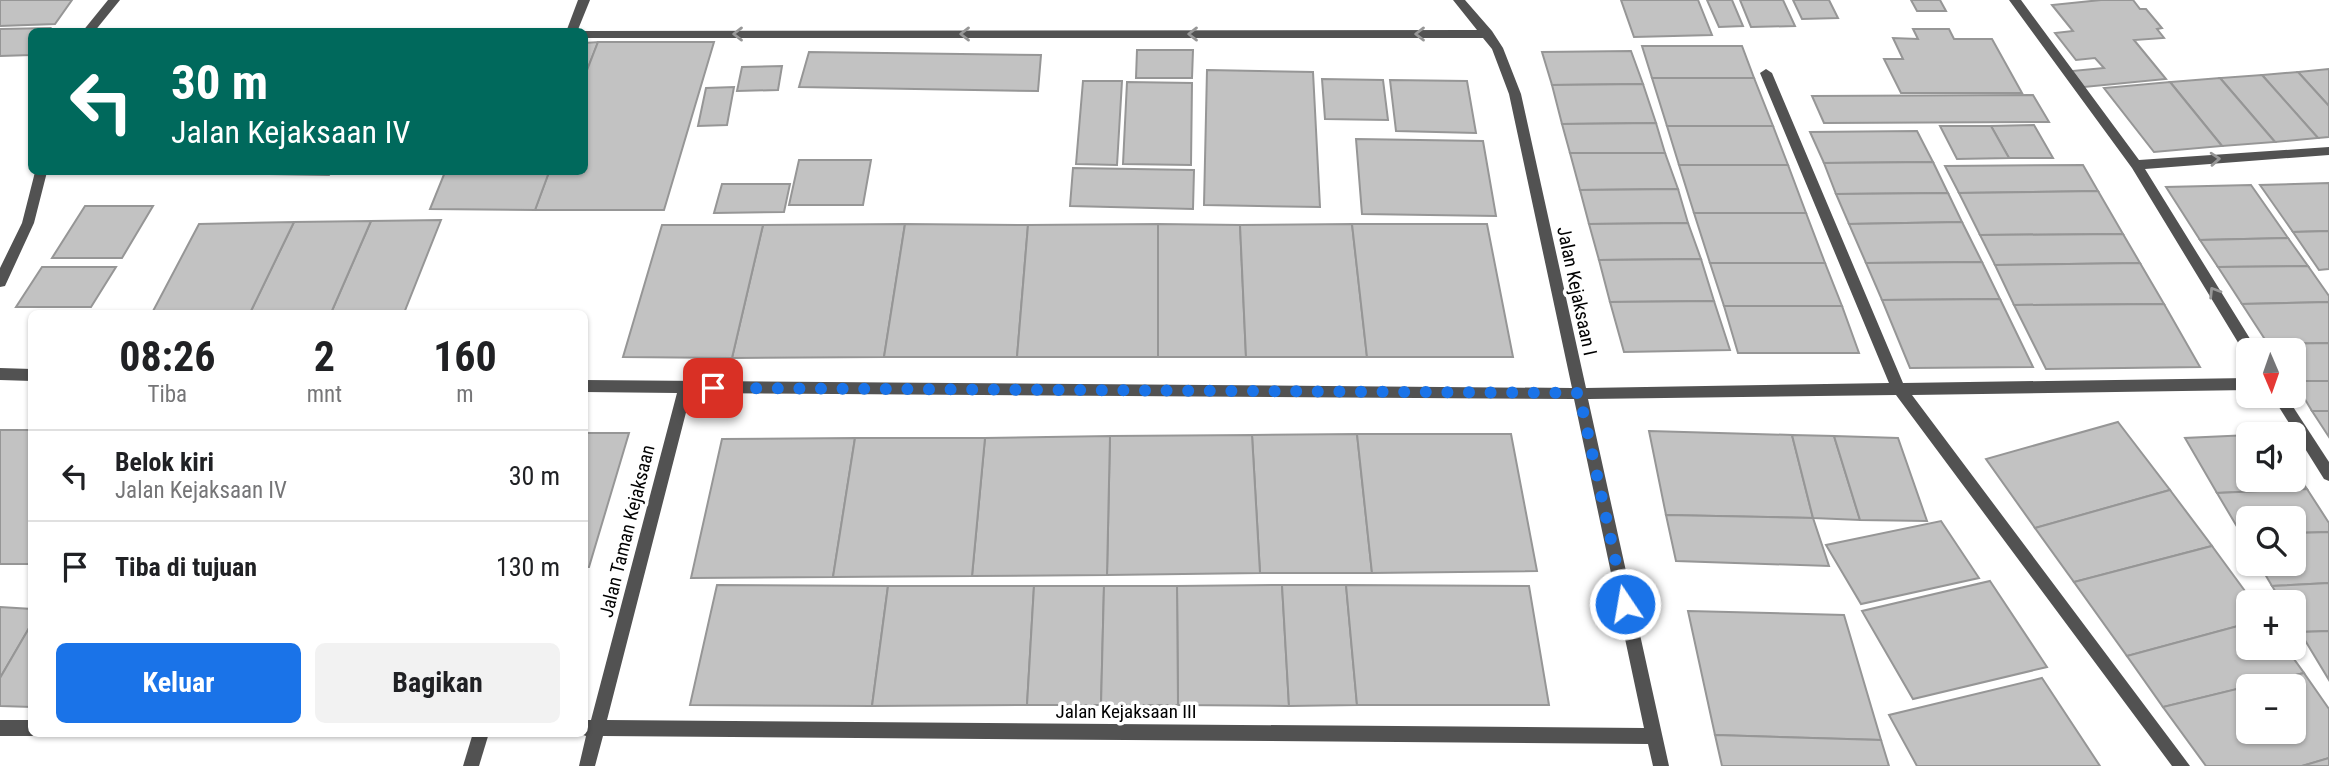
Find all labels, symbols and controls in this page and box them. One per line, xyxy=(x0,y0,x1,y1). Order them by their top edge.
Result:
one-way arrow xyxy=(732,26,742,42)
one-way arrow xyxy=(959,26,970,42)
one-way arrow xyxy=(1187,26,1197,42)
one-way arrow xyxy=(1414,26,1425,42)
text: 30 m xyxy=(171,54,268,111)
icon: left xyxy=(56,56,147,147)
text: Jalan Kejaksaan IV xyxy=(171,113,410,151)
one-way arrow xyxy=(2209,152,2220,167)
street label: Jalan Kejaksaan I xyxy=(1552,224,1602,358)
one-way arrow xyxy=(2210,287,2223,300)
text: 08:26 xyxy=(119,332,216,381)
text: 2 xyxy=(314,332,335,381)
text: 160 xyxy=(433,332,497,381)
north arrow xyxy=(2236,338,2306,408)
map controls xyxy=(2236,338,2306,744)
pin xyxy=(683,358,743,418)
icon: arrive xyxy=(694,369,732,407)
text: Tiba xyxy=(148,381,187,408)
text: mnt xyxy=(307,381,342,408)
text: m xyxy=(456,381,474,408)
button: sound xyxy=(2236,422,2306,492)
street label: Jalan Taman Kejaksaan xyxy=(594,442,660,620)
text: Belok kiri xyxy=(115,447,214,477)
icon: left xyxy=(56,457,94,495)
text: 30 m xyxy=(509,461,560,491)
text: Jalan Kejaksaan IV xyxy=(115,477,287,504)
button: search xyxy=(2236,506,2306,576)
icon: arrive xyxy=(56,548,94,586)
text: Tiba di tujuan xyxy=(115,552,257,582)
text: 130 m xyxy=(496,552,560,582)
position arrow xyxy=(1588,567,1662,641)
button: + xyxy=(2236,590,2306,660)
button: Keluar xyxy=(56,643,301,723)
button: Bagikan xyxy=(315,643,560,723)
button: − xyxy=(2236,674,2306,744)
street label: Jalan Kejaksaan III xyxy=(1056,700,1196,723)

